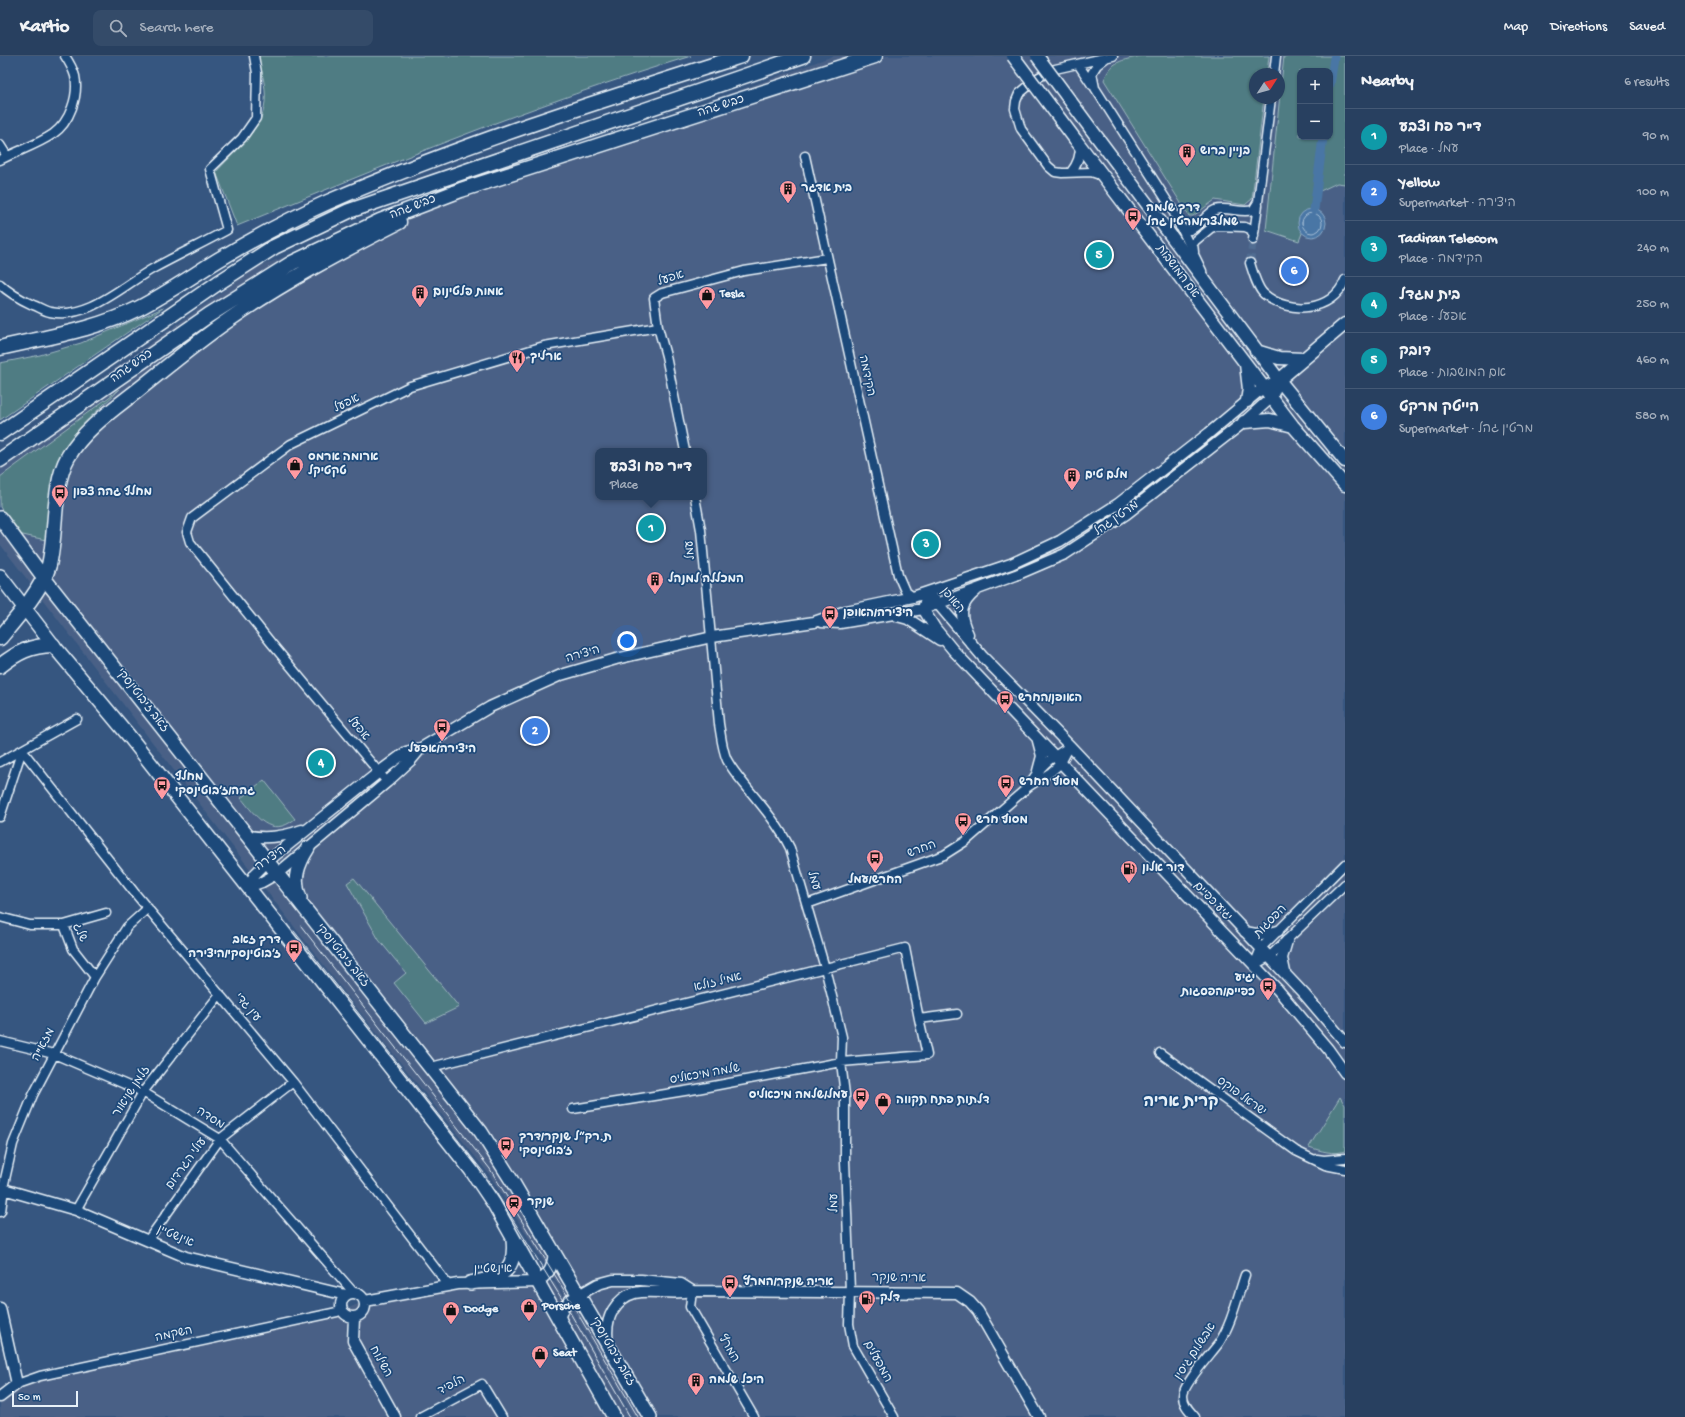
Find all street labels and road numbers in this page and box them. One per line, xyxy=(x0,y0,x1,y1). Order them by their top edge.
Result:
street label: כביש גהה xyxy=(696,93,746,121)
street label: כביש גהה xyxy=(388,193,438,223)
street label: אם המושבות xyxy=(1152,242,1202,301)
street label: אפעל xyxy=(656,267,686,290)
street label: כביש גהה xyxy=(108,347,156,387)
street label: הקידמה xyxy=(855,354,877,398)
street label: אפעל xyxy=(331,391,362,416)
street label: מרטין גהל xyxy=(1092,498,1142,539)
street label: עמל xyxy=(682,539,699,561)
street label: האופן xyxy=(937,585,967,617)
street label: היצירה xyxy=(564,643,602,667)
street label: זאב ז'בוטינסקי xyxy=(113,666,171,736)
street label: אפעל xyxy=(344,714,373,744)
street label: החרש xyxy=(906,838,938,862)
street label: היצירה xyxy=(253,843,289,875)
street label: עמל xyxy=(803,869,824,892)
street label: יגיע כפיים xyxy=(1190,879,1234,925)
street label: הפסגות xyxy=(1251,902,1290,942)
street label: שלג xyxy=(69,921,90,945)
street label: זאב ז'בוטינסקי xyxy=(312,922,372,990)
street label: אמיל זולא xyxy=(692,969,744,996)
street label: עין גדי xyxy=(231,991,263,1025)
street label: מזא"ה xyxy=(29,1026,59,1064)
street label: שלמה מיכאליס xyxy=(669,1061,741,1088)
street label: זלמן שניאור xyxy=(109,1063,154,1120)
street label: ישראל פוקס xyxy=(1214,1074,1269,1120)
street label: מסדה xyxy=(193,1105,227,1133)
street label: עולי הגרדום xyxy=(163,1135,210,1192)
street label: עמל xyxy=(827,1193,842,1213)
street label: אינשטיין xyxy=(154,1222,196,1251)
street label: אינשטיין xyxy=(474,1262,513,1277)
street label: אריה שנקר xyxy=(872,1272,926,1286)
street label: זאב ז'בוטינסקי xyxy=(587,1315,637,1389)
street label: אבשלום גיסין xyxy=(1171,1320,1220,1383)
street label: השקמה xyxy=(154,1324,194,1346)
street label: המרץ xyxy=(715,1332,742,1365)
street label: המפעלים xyxy=(860,1338,895,1385)
street label: השילוח xyxy=(366,1343,395,1380)
street label: הלפיד xyxy=(435,1372,468,1399)

